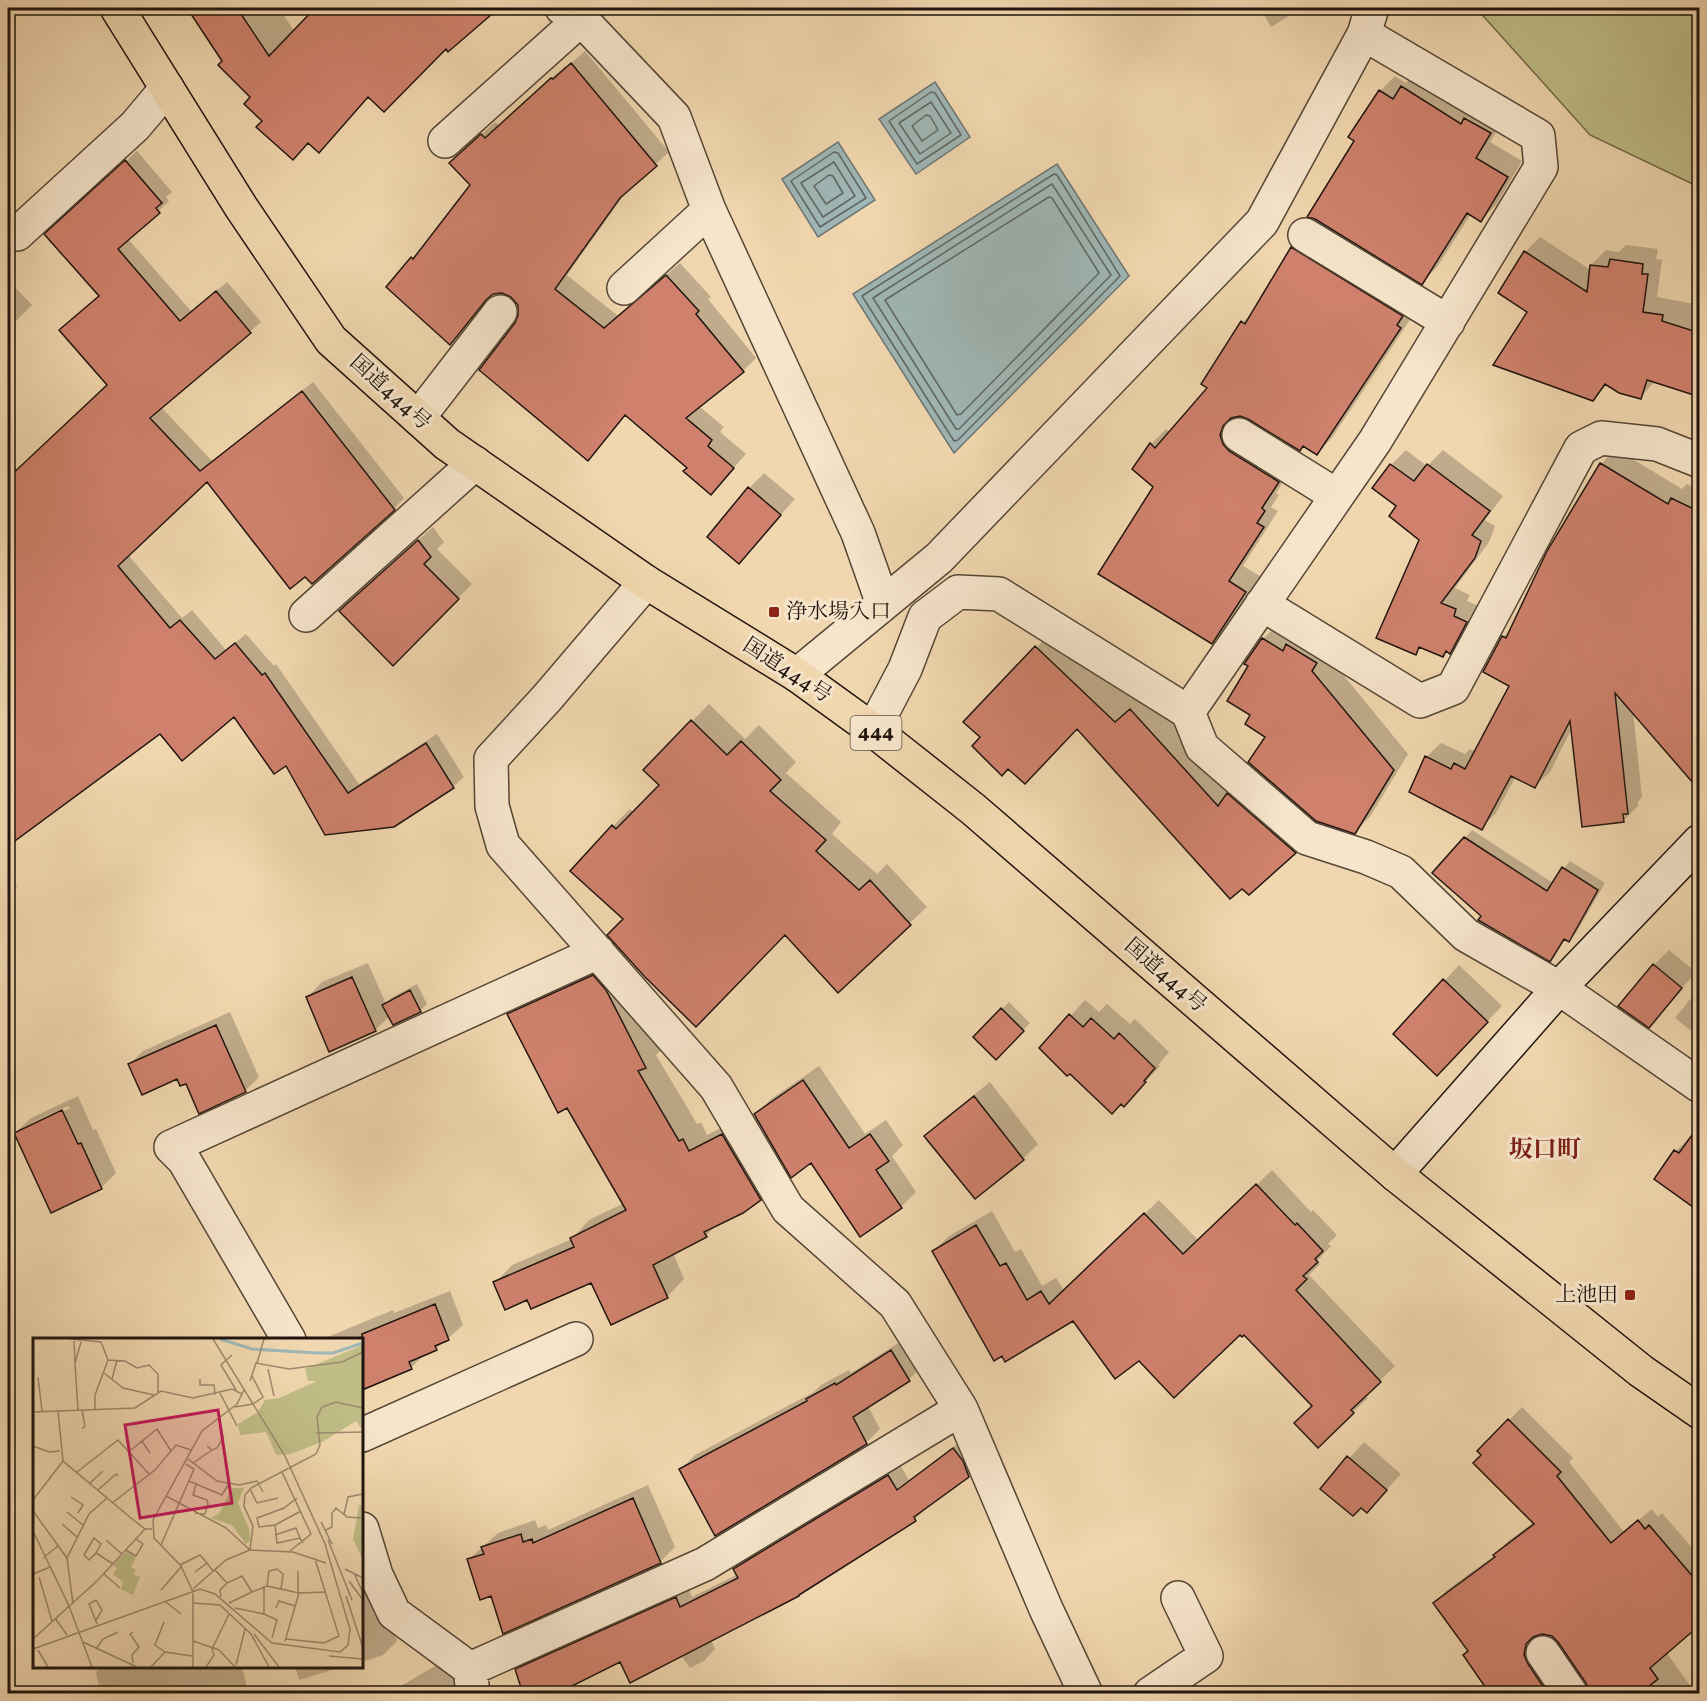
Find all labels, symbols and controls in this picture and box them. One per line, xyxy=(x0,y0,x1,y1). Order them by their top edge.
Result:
street label: 国道444号 xyxy=(343,349,437,437)
place label: 浄水場入口 xyxy=(786,598,891,627)
marker: 浄水場入口 xyxy=(767,605,781,619)
street label: 国道444号 xyxy=(737,631,837,711)
road number: 444 xyxy=(850,716,902,750)
street label: 国道444号 xyxy=(1118,932,1212,1020)
district label: 坂口町 xyxy=(1509,1134,1581,1168)
place label: 上池田 xyxy=(1555,1281,1618,1310)
marker: 上池田 xyxy=(1623,1288,1637,1302)
inset map xyxy=(33,1338,363,1668)

